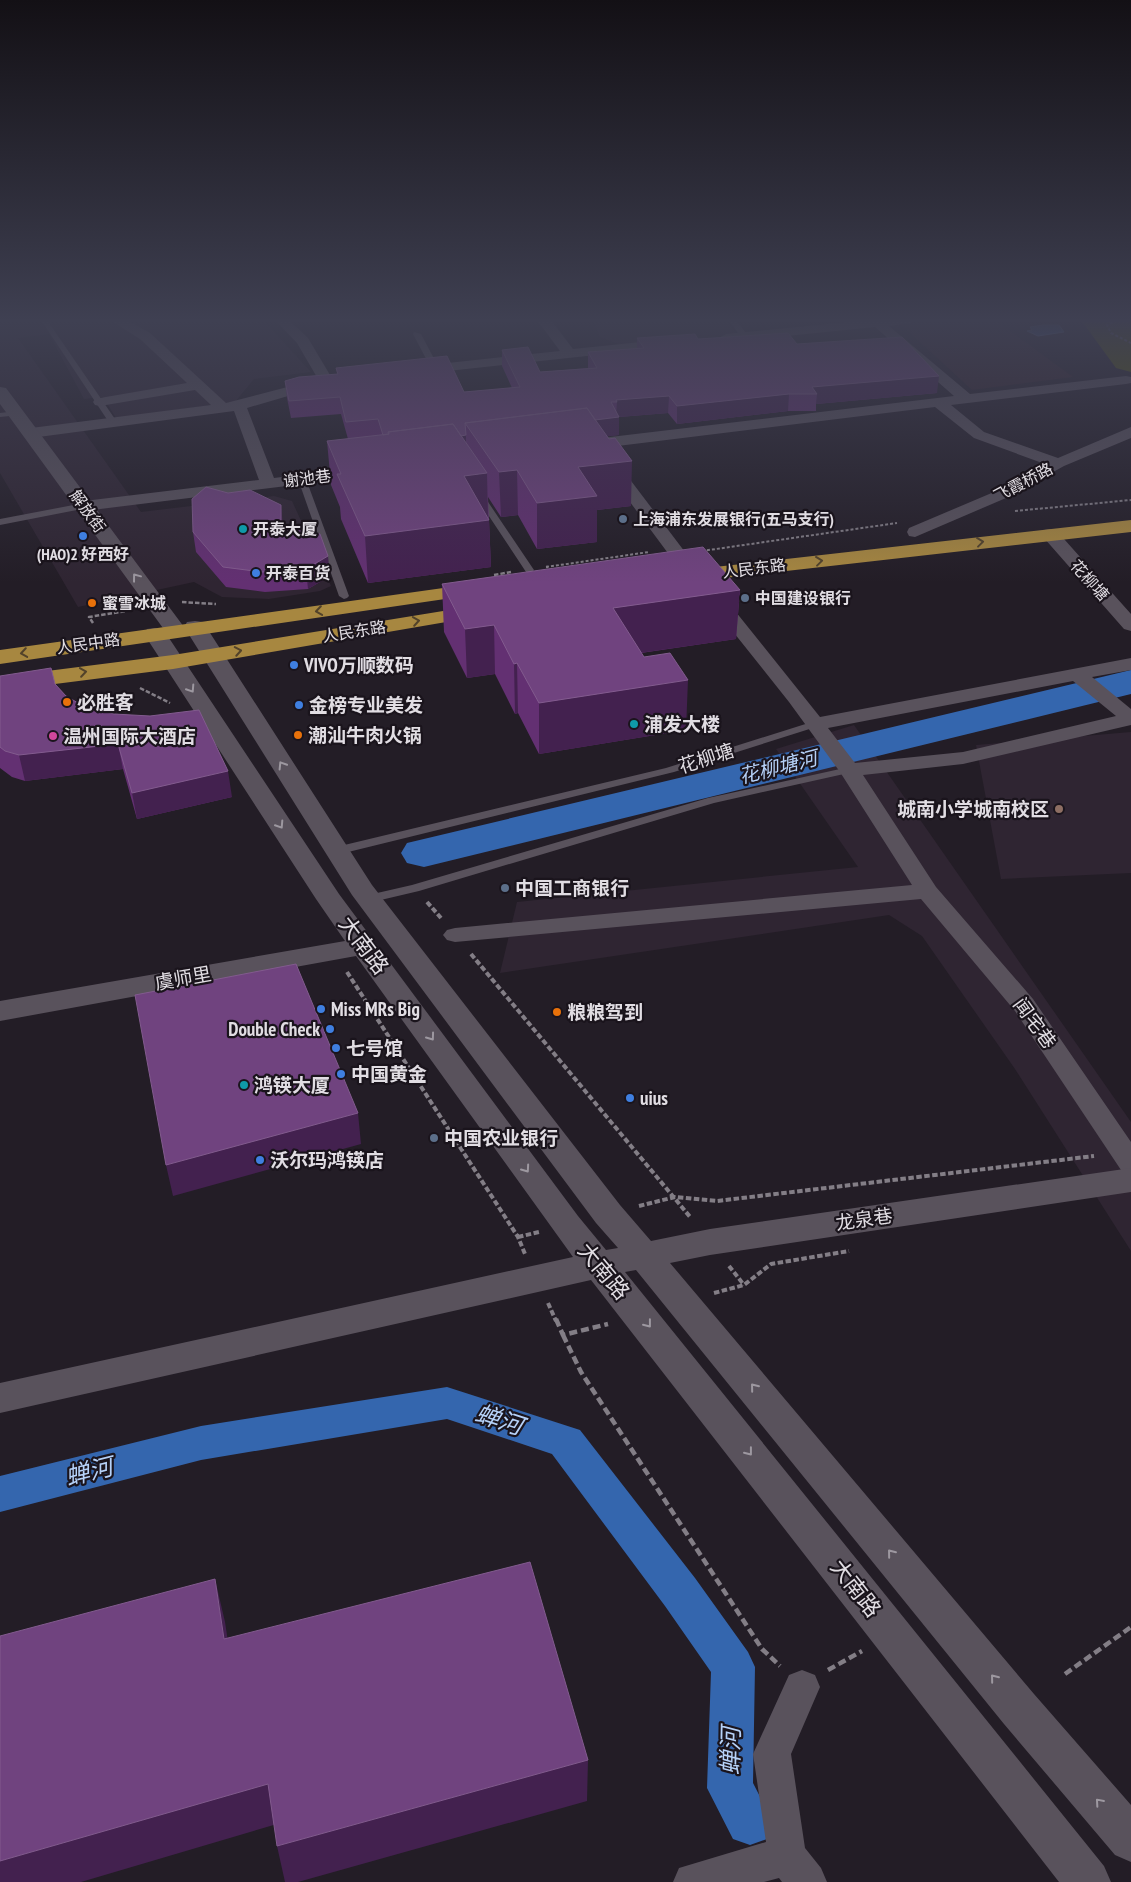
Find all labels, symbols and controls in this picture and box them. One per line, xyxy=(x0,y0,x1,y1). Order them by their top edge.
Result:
street label: 飞霞桥路 xyxy=(990,458,1056,506)
street label: 谢池巷 xyxy=(282,465,332,491)
street label: 解放街 xyxy=(66,486,110,536)
place label: 上海浦东发展银行(五马支行) xyxy=(633,509,834,529)
marker: 上海浦东发展银行(五马支行) xyxy=(617,513,629,525)
place label: 开泰大厦 xyxy=(253,519,317,539)
marker: 开泰大厦 xyxy=(237,523,249,535)
marker: (HAO)2 好西好 xyxy=(77,530,89,542)
one-way arrow xyxy=(977,537,985,548)
place label: (HAO)2 好西好 xyxy=(37,544,129,564)
street label: 人民东路 xyxy=(721,554,787,582)
street label: 花柳塘 xyxy=(1067,555,1113,605)
one-way arrow xyxy=(815,556,823,567)
place label: 开泰百货 xyxy=(266,563,330,583)
marker: 开泰百货 xyxy=(250,567,262,579)
one-way arrow xyxy=(134,574,142,583)
place label: 中国建设银行 xyxy=(755,588,851,608)
marker: 中国建设银行 xyxy=(739,592,751,604)
place label: 蜜雪冰城 xyxy=(102,593,166,613)
marker: 蜜雪冰城 xyxy=(86,597,98,609)
one-way arrow xyxy=(314,605,322,616)
street label: 人民东路 xyxy=(321,616,387,646)
one-way arrow xyxy=(412,617,420,627)
street label: 人民中路 xyxy=(55,629,121,657)
one-way arrow xyxy=(234,646,243,656)
one-way arrow xyxy=(20,647,28,658)
place label: VIVO万顺数码 xyxy=(303,653,414,677)
marker: VIVO万顺数码 xyxy=(288,659,300,671)
one-way arrow xyxy=(79,667,87,678)
one-way arrow xyxy=(185,684,194,693)
place label: 必胜客 xyxy=(77,690,134,714)
place label: 金榜专业美发 xyxy=(309,693,423,717)
marker: 必胜客 xyxy=(61,696,73,708)
marker: 金榜专业美发 xyxy=(293,699,305,711)
place label: 浦发大楼 xyxy=(644,712,720,736)
marker: 浦发大楼 xyxy=(628,718,640,730)
place label: 潮汕牛肉火锅 xyxy=(308,723,422,747)
place label: 温州国际大酒店 xyxy=(63,724,196,748)
marker: 潮汕牛肉火锅 xyxy=(292,729,304,741)
marker: 温州国际大酒店 xyxy=(47,730,59,742)
street label: 花柳塘 xyxy=(675,738,737,778)
water label: 花柳塘河 xyxy=(736,744,824,789)
one-way arrow xyxy=(278,761,288,770)
place label: 城南小学城南校区 xyxy=(897,797,1049,821)
marker: 城南小学城南校区 xyxy=(1053,803,1065,815)
one-way arrow xyxy=(274,819,283,829)
place label: 中国工商银行 xyxy=(515,876,629,900)
marker: 中国工商银行 xyxy=(499,882,511,894)
street label: 大南路 xyxy=(333,910,395,980)
street label: 虞师里 xyxy=(153,961,213,995)
street label: 闻宅巷 xyxy=(1009,993,1061,1053)
place label: Miss MRs Big xyxy=(331,997,420,1021)
place label: 粮粮驾到 xyxy=(567,1000,643,1024)
marker: Miss MRs Big xyxy=(315,1003,327,1015)
marker: 粮粮驾到 xyxy=(551,1006,563,1018)
place label: Double Check xyxy=(228,1017,320,1041)
marker: Double Check xyxy=(324,1023,336,1035)
one-way arrow xyxy=(425,1031,434,1041)
place label: 七号馆 xyxy=(346,1036,403,1060)
marker: 七号馆 xyxy=(330,1042,342,1054)
place label: 中国黄金 xyxy=(351,1062,427,1086)
marker: 中国黄金 xyxy=(335,1068,347,1080)
place label: 鸿锳大厦 xyxy=(254,1073,330,1097)
marker: 鸿锳大厦 xyxy=(238,1079,250,1091)
place label: uius xyxy=(640,1086,668,1110)
marker: uius xyxy=(624,1092,636,1104)
place label: 中国农业银行 xyxy=(444,1126,558,1150)
marker: 中国农业银行 xyxy=(428,1132,440,1144)
place label: 沃尔玛鸿锳店 xyxy=(270,1148,384,1172)
marker: 沃尔玛鸿锳店 xyxy=(254,1154,266,1166)
one-way arrow xyxy=(520,1163,529,1173)
street label: 龙泉巷 xyxy=(834,1203,894,1235)
street label: 大南路 xyxy=(572,1237,636,1305)
one-way arrow xyxy=(642,1318,651,1328)
one-way arrow xyxy=(751,1383,760,1392)
water label: 蝉河 xyxy=(472,1397,531,1443)
one-way arrow xyxy=(743,1446,752,1455)
water label: 蝉河 xyxy=(62,1450,120,1492)
one-way arrow xyxy=(888,1550,896,1559)
street label: 大南路 xyxy=(825,1553,887,1623)
one-way arrow xyxy=(990,1675,999,1684)
water label: 蝉河 xyxy=(715,1723,746,1775)
one-way arrow xyxy=(1096,1799,1105,1808)

